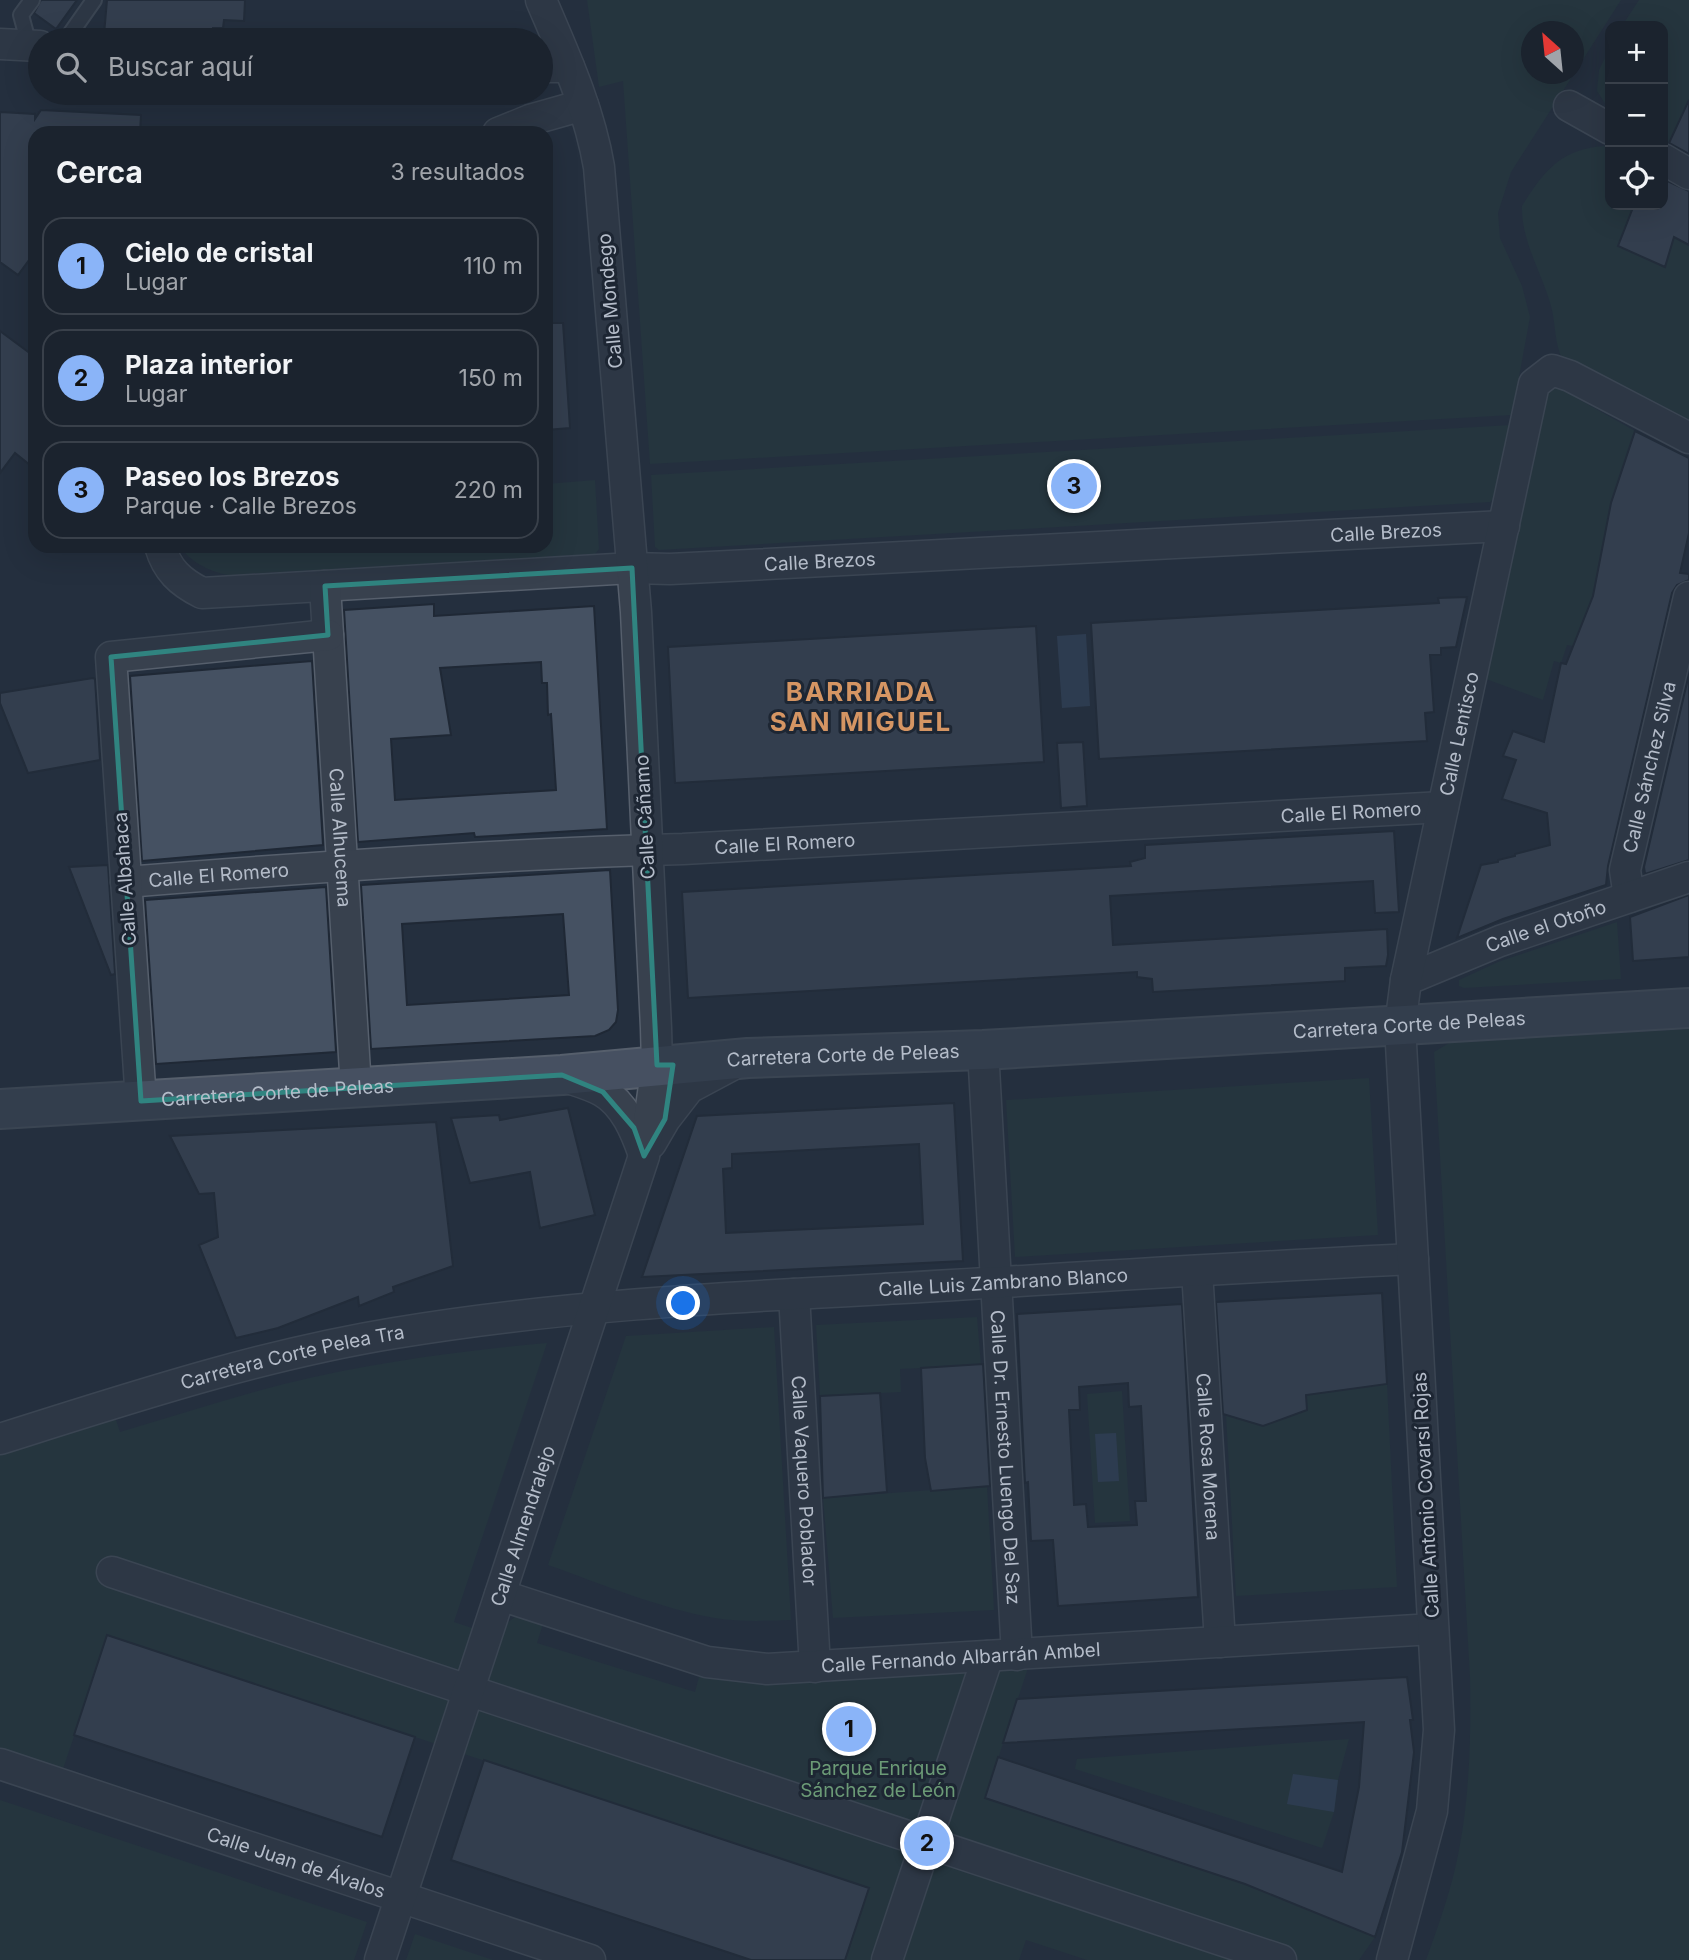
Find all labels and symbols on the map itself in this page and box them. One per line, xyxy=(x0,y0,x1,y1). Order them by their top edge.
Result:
north arrow xyxy=(1521,21,1584,84)
street label: Calle Mondego xyxy=(593,232,627,370)
pin: 3 xyxy=(1051,460,1097,512)
street label: Calle Brezos xyxy=(1330,518,1443,546)
street label: Calle Brezos xyxy=(763,547,876,576)
street label: Calle Lentisco xyxy=(1434,669,1483,798)
district label: BARRIADA SAN MIGUEL xyxy=(770,676,952,737)
street label: Calle Sánchez Silva xyxy=(1618,679,1680,855)
street label: Calle Cáñamo xyxy=(630,754,660,880)
street label: Calle Alhucema xyxy=(325,767,356,908)
street label: Calle El Romero xyxy=(1280,797,1422,827)
street label: Calle Albahaca xyxy=(109,811,141,947)
street label: Calle El Romero xyxy=(714,828,856,859)
street label: Calle El Romero xyxy=(148,858,290,892)
street label: Calle el Otoño xyxy=(1482,894,1609,957)
street label: Carretera Corte de Peleas xyxy=(1292,1006,1526,1043)
street label: Carretera Corte de Peleas xyxy=(726,1039,960,1071)
street label: Carretera Corte de Peleas xyxy=(160,1074,395,1111)
street label: Calle Luis Zambrano Blanco xyxy=(878,1263,1129,1301)
your location xyxy=(666,1286,700,1320)
street label: Calle Dr. Ernesto Luengo Del Saz xyxy=(986,1309,1026,1606)
street label: Carretera Corte Pelea Tra xyxy=(178,1320,406,1394)
street label: Calle Antonio Covarsí Rojas xyxy=(1408,1371,1444,1619)
street label: Calle Rosa Morena xyxy=(1192,1372,1225,1541)
street label: Calle Vaquero Poblador xyxy=(787,1375,822,1587)
street label: Calle Almendralejo xyxy=(485,1442,560,1609)
street label: Calle Fernando Albarrán Ambel xyxy=(820,1637,1101,1677)
pin: 1 xyxy=(826,1703,872,1755)
park label: Parque Enrique Sánchez de León xyxy=(800,1757,956,1802)
pin: 2 xyxy=(904,1817,950,1869)
street label: Calle Juan de Ávalos xyxy=(204,1822,388,1903)

